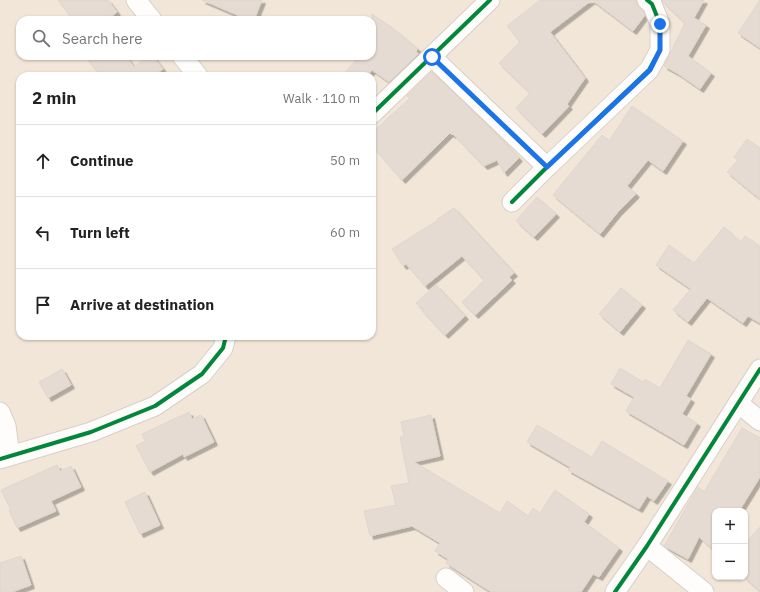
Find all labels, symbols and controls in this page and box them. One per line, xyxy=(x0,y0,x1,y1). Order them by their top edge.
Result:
route end xyxy=(651,15,669,33)
search box xyxy=(16,16,376,60)
icon: search xyxy=(30,27,52,49)
text: Search here xyxy=(62,29,142,48)
route start xyxy=(423,48,441,66)
text: 2 min xyxy=(32,87,76,109)
text: Walk · 110 m xyxy=(283,90,360,107)
icon: ahead xyxy=(32,150,54,172)
text: Continue xyxy=(70,151,134,170)
text: 50 m xyxy=(330,152,360,169)
icon: left xyxy=(32,222,54,244)
text: Turn left xyxy=(70,223,130,242)
text: 60 m xyxy=(330,224,360,241)
icon: arrive xyxy=(32,294,54,316)
text: Arrive at destination xyxy=(70,295,214,314)
map controls xyxy=(712,508,748,580)
button: + xyxy=(712,508,748,544)
button: − xyxy=(712,544,748,580)

